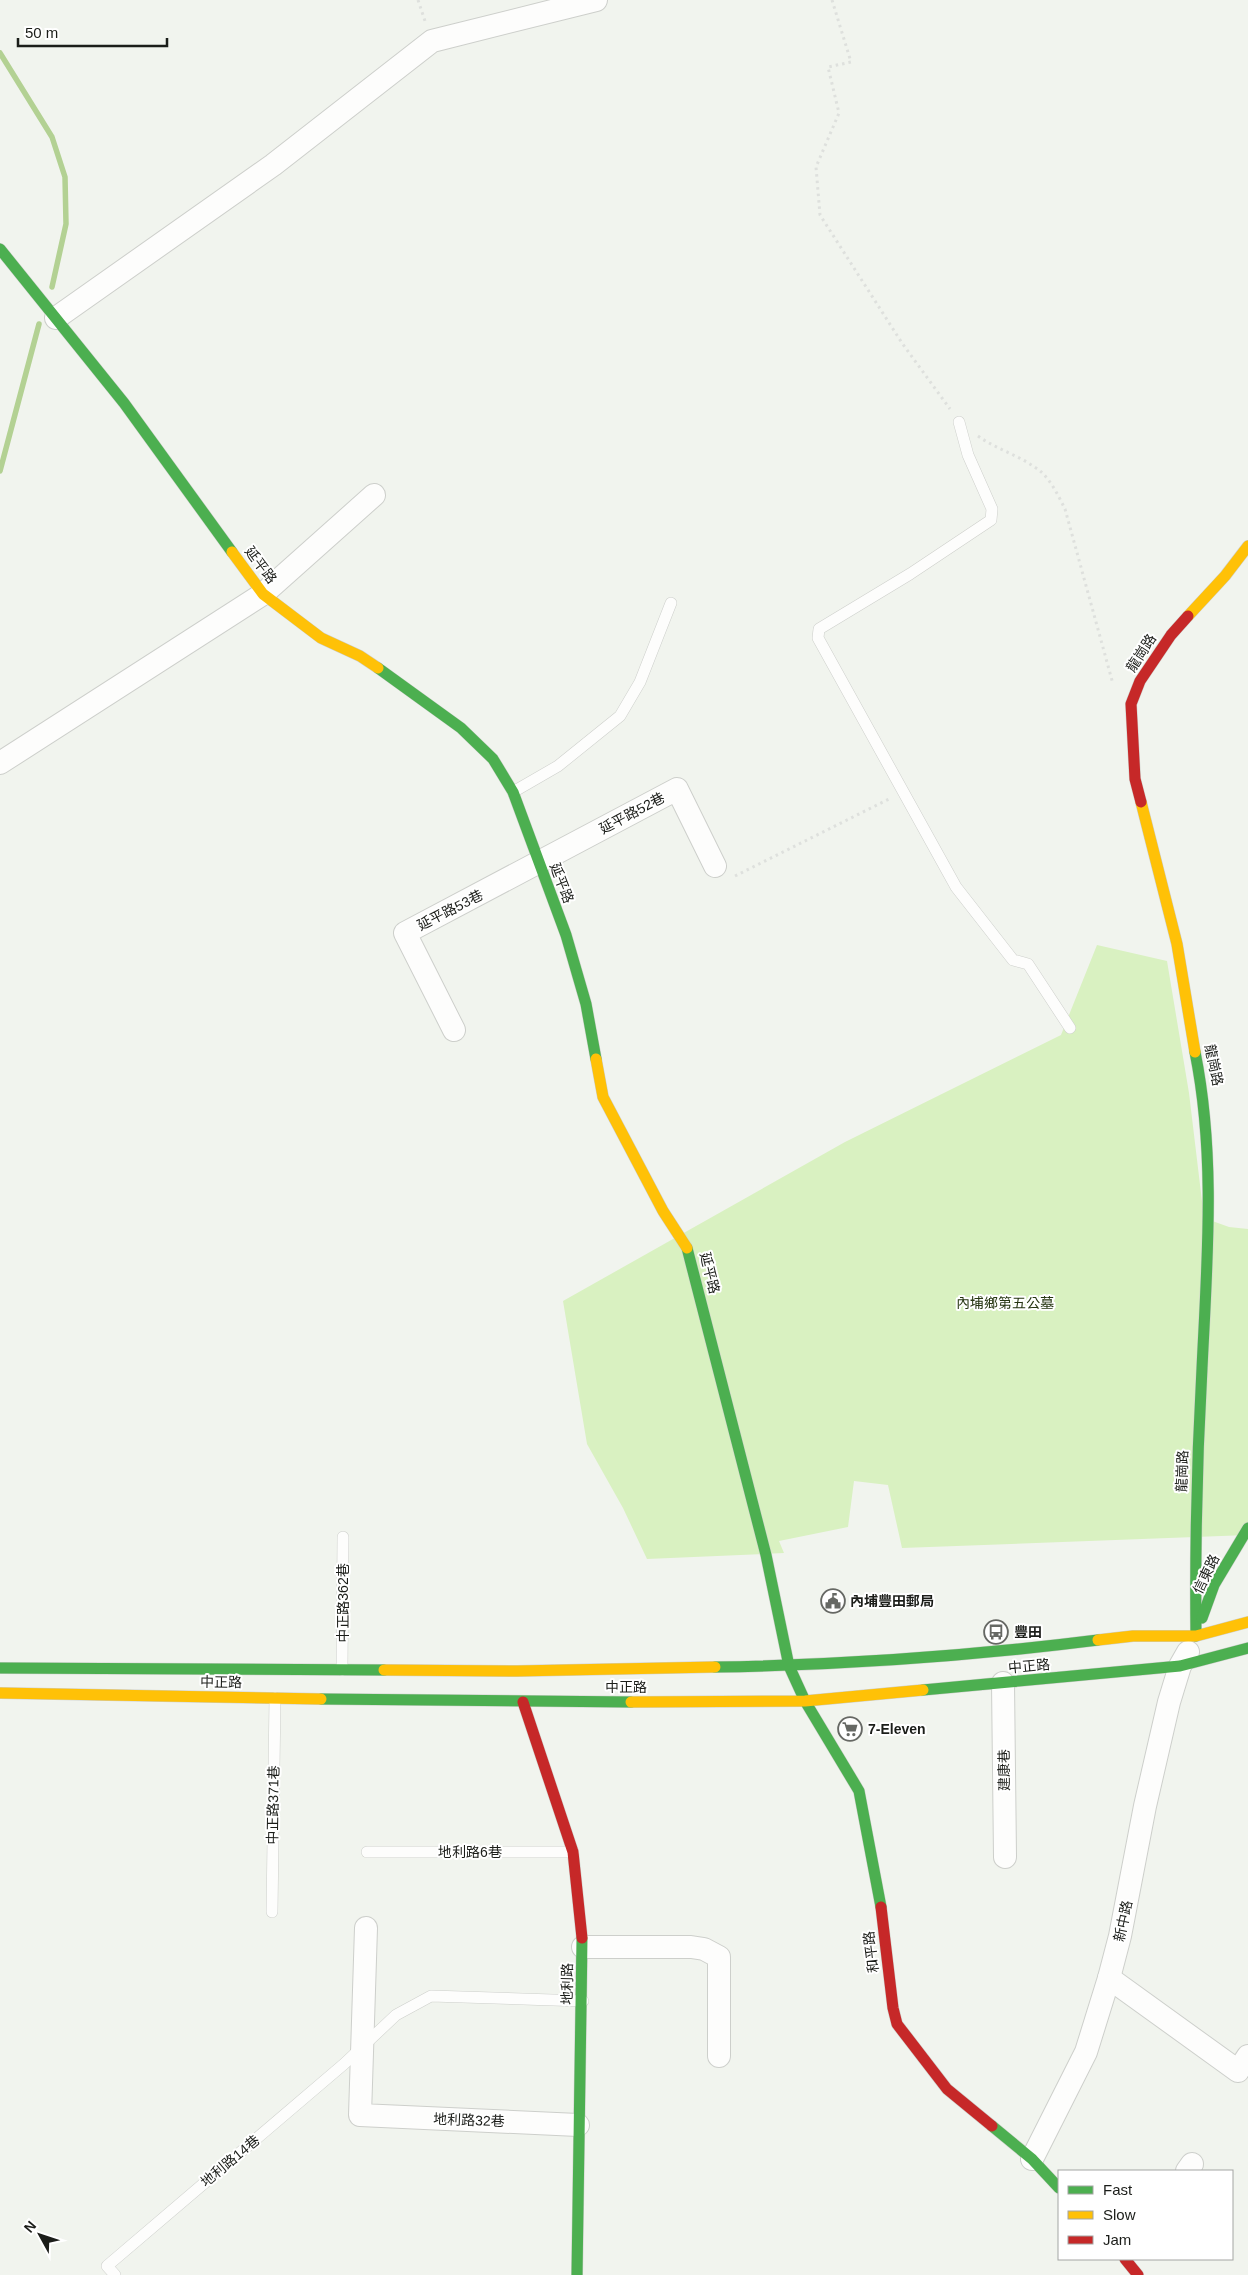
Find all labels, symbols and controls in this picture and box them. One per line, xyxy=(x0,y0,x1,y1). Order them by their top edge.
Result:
scale bar xyxy=(18,15,166,47)
text: 50 m xyxy=(25,24,58,41)
street label: 延平路 xyxy=(242,543,280,587)
street label: 龍崗路 xyxy=(1123,631,1159,675)
street label: 延平路52巷 xyxy=(597,789,667,837)
street label: 延平路 xyxy=(547,861,577,905)
street label: 延平路53巷 xyxy=(414,887,486,933)
street label: 龍崗路 xyxy=(1202,1043,1226,1087)
street label: 延平路 xyxy=(697,1251,723,1295)
park label: 內埔鄉第五公墓 xyxy=(956,1295,1054,1311)
street label: 龍崗路 xyxy=(1173,1450,1191,1492)
street label: 信東路 xyxy=(1190,1552,1222,1596)
street label: 中正路362巷 xyxy=(335,1563,351,1643)
public building icon: 內埔豐田郵局 xyxy=(820,1588,846,1614)
place label: 內埔豐田郵局 xyxy=(850,1593,934,1609)
bus stop icon: 豐田 xyxy=(983,1619,1009,1645)
place label: 豐田 xyxy=(1014,1624,1042,1640)
street label: 中正路 xyxy=(1007,1656,1051,1676)
street label: 中正路 xyxy=(200,1674,242,1690)
street label: 中正路 xyxy=(605,1679,647,1695)
supermarket icon: 7-Eleven xyxy=(837,1716,863,1742)
place label: 7-Eleven xyxy=(868,1721,926,1737)
street label: 建康巷 xyxy=(996,1749,1012,1791)
street label: 中正路371巷 xyxy=(264,1765,282,1845)
street label: 地利路6巷 xyxy=(438,1844,502,1860)
street label: 新中路 xyxy=(1111,1899,1135,1943)
street label: 和平路 xyxy=(861,1930,881,1974)
street label: 地利路 xyxy=(559,1963,575,2005)
street label: 地利路32巷 xyxy=(433,2111,505,2129)
street label: 地利路14巷 xyxy=(197,2132,263,2190)
legend xyxy=(1058,2170,1233,2260)
text: Fast xyxy=(1103,2181,1133,2198)
text: Slow xyxy=(1103,2206,1136,2223)
north arrow xyxy=(15,2210,65,2260)
text: N xyxy=(21,2218,39,2236)
text: Jam xyxy=(1103,2231,1131,2248)

